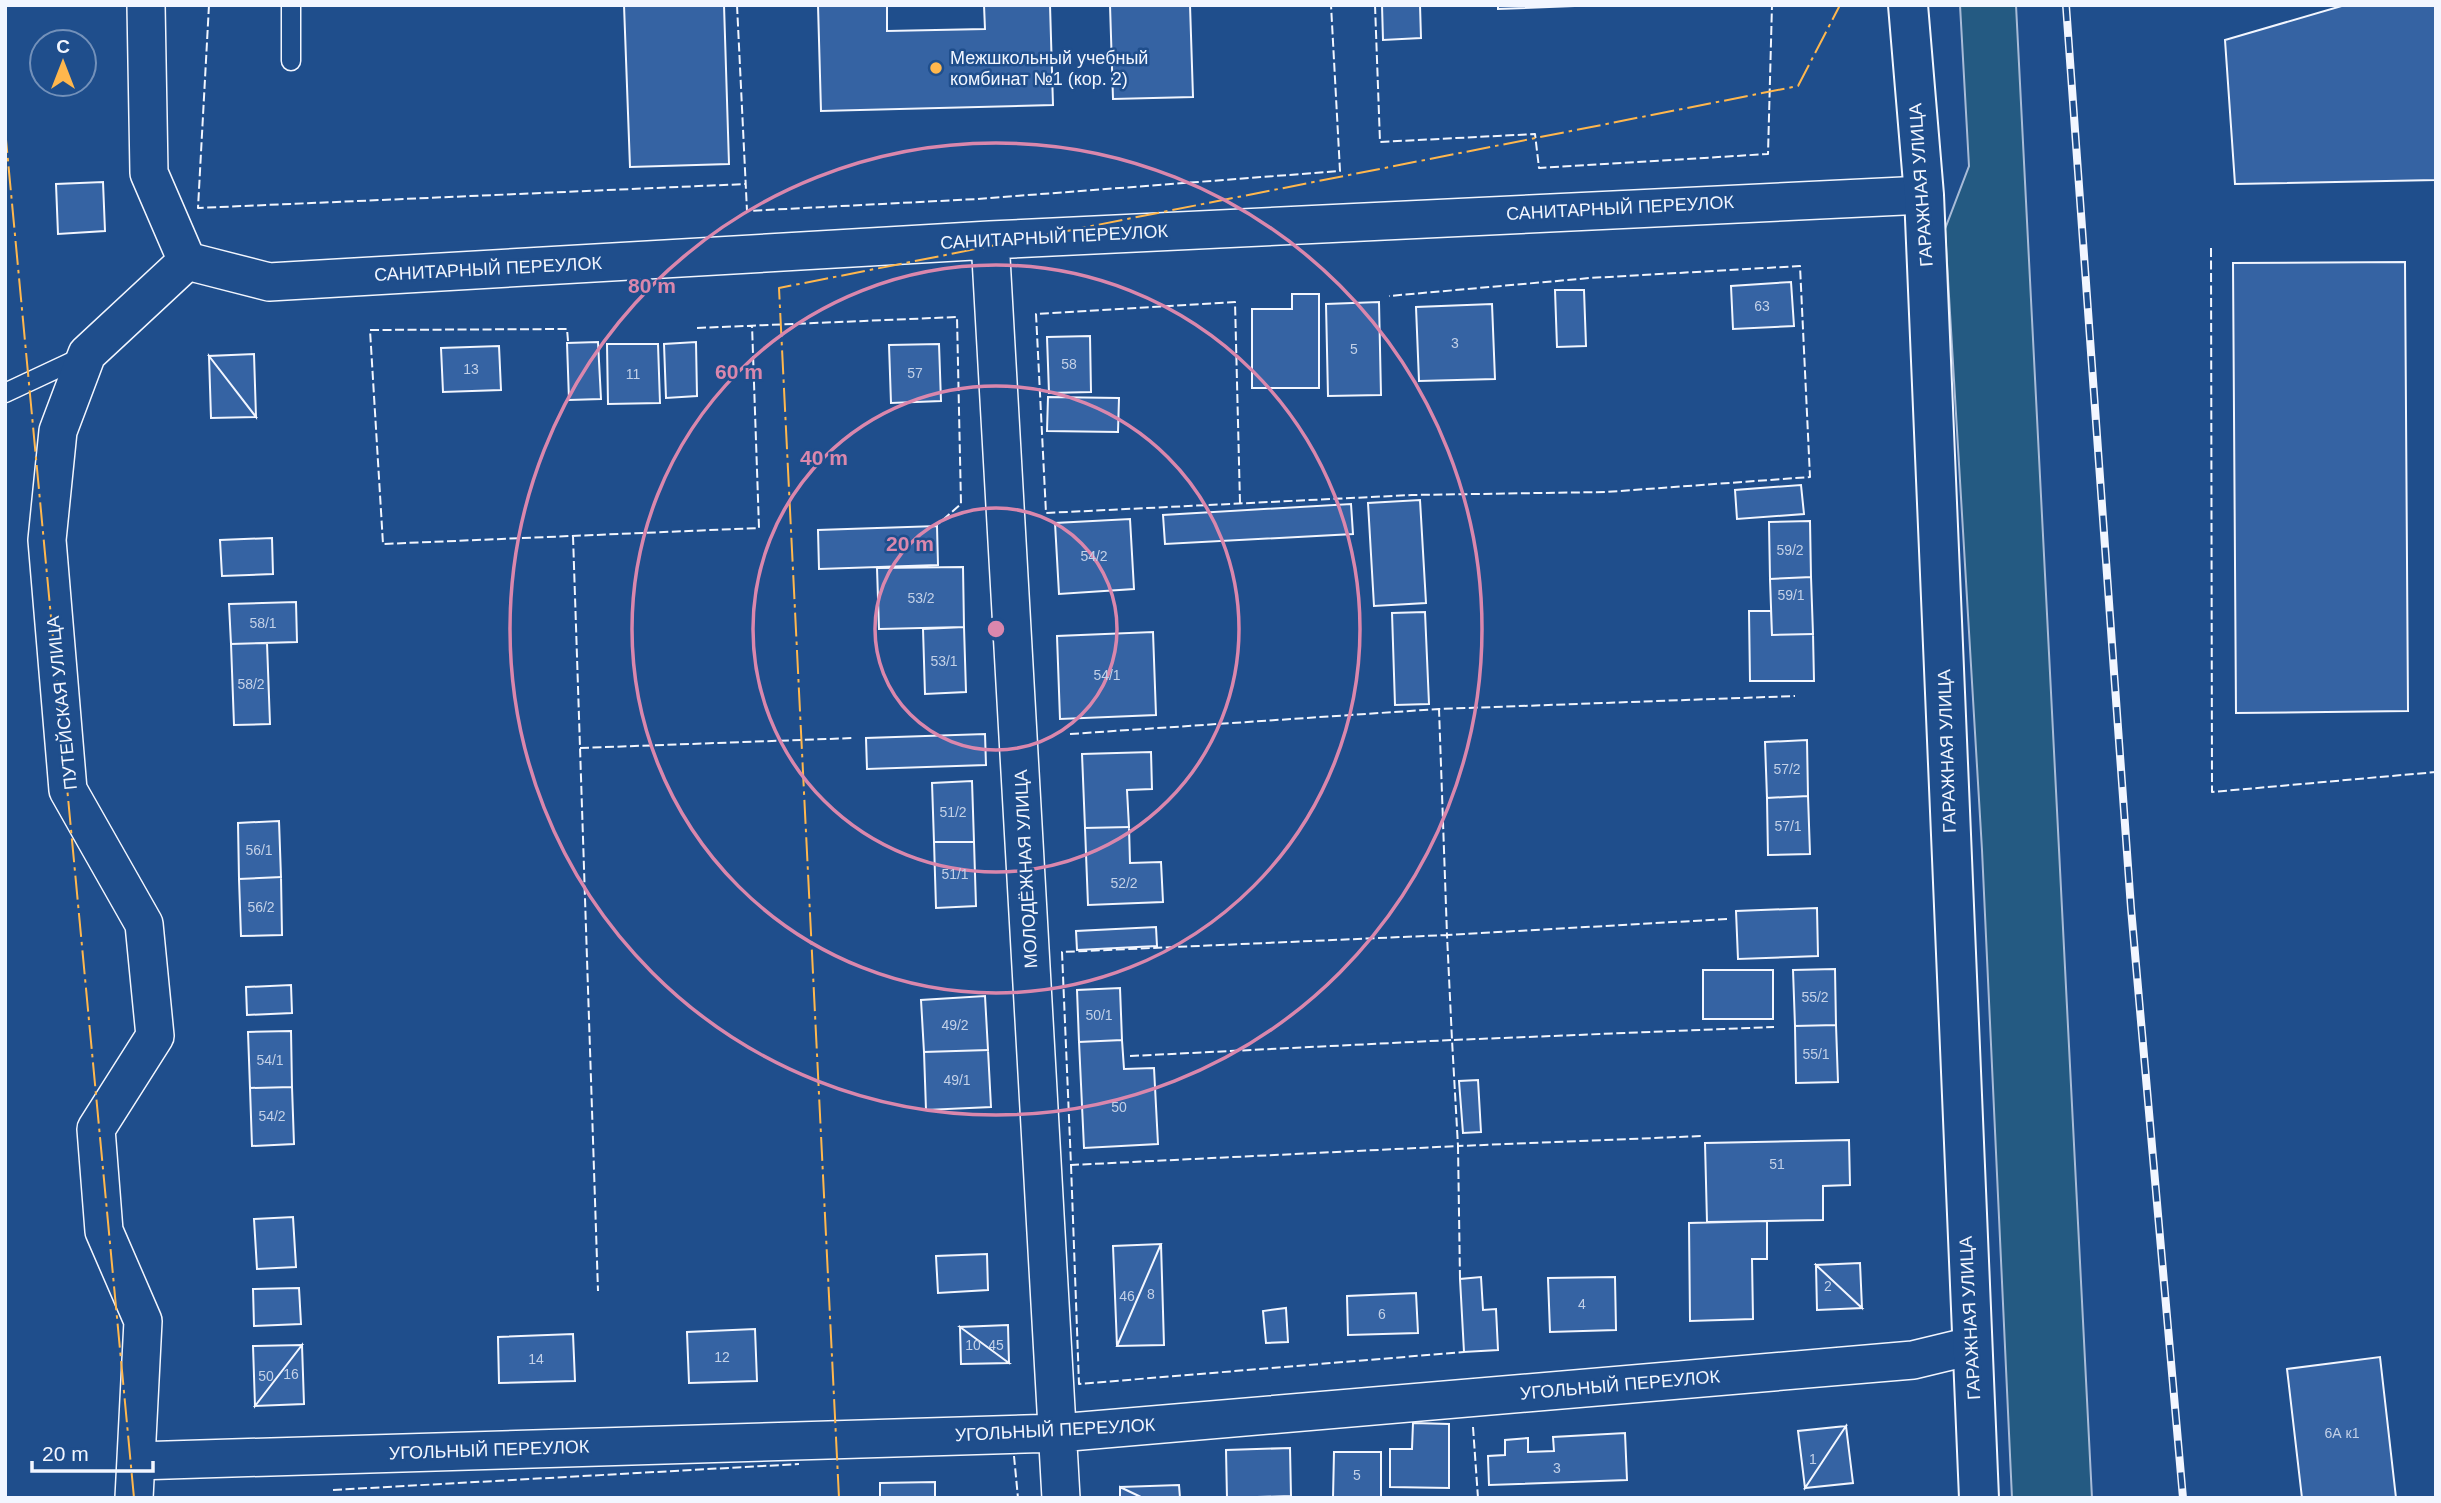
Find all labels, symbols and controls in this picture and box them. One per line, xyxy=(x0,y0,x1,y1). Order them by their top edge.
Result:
north arrow xyxy=(28,28,98,98)
text: С xyxy=(56,36,70,57)
place label: Межшкольный учебный комбинат №1 (кор. 2) xyxy=(950,48,1148,89)
marker: Межшкольный учебный комбинат №1 (кор. 2) xyxy=(928,60,944,76)
street label: ГАРАЖНАЯ УЛИЦА xyxy=(1905,103,1937,267)
street label: САНИТАРНЫЙ ПЕРЕУЛОК xyxy=(1506,191,1735,224)
street label: САНИТАРНЫЙ ПЕРЕУЛОК xyxy=(940,220,1169,253)
street label: САНИТАРНЫЙ ПЕРЕУЛОК xyxy=(374,252,603,285)
text: 80 m xyxy=(628,274,676,297)
house number: 63 xyxy=(1754,298,1770,314)
house number: 3 xyxy=(1451,335,1459,351)
house number: 5 xyxy=(1350,341,1358,357)
house number: 58 xyxy=(1061,356,1077,372)
text: 60 m xyxy=(715,360,763,383)
house number: 13 xyxy=(463,361,479,377)
house number: 57 xyxy=(907,365,923,381)
house number: 11 xyxy=(626,366,640,382)
text: 40 m xyxy=(800,446,848,469)
text: 20 m xyxy=(886,532,934,555)
house number: 59/2 xyxy=(1776,542,1804,558)
house number: 54/2 xyxy=(1080,548,1108,564)
house number: 59/1 xyxy=(1777,587,1805,603)
house number: 53/2 xyxy=(907,590,935,606)
street label: ПУТЕЙСКАЯ УЛИЦА xyxy=(42,615,81,791)
house number: 58/1 xyxy=(249,615,277,631)
centre of rings xyxy=(984,617,1008,641)
house number: 53/1 xyxy=(930,653,958,669)
house number: 54/1 xyxy=(1093,667,1121,683)
street label: ГАРАЖНАЯ УЛИЦА xyxy=(1934,669,1960,833)
house number: 58/2 xyxy=(237,676,265,692)
house number: 57/2 xyxy=(1773,761,1801,777)
street label: МОЛОДЁЖНАЯ УЛИЦА xyxy=(1011,769,1041,969)
house number: 51/2 xyxy=(939,804,967,820)
house number: 57/1 xyxy=(1774,818,1802,834)
house number: 56/1 xyxy=(245,842,273,858)
house number: 51/1 xyxy=(941,866,969,882)
house number: 52/2 xyxy=(1110,875,1138,891)
house number: 56/2 xyxy=(247,899,275,915)
house number: 55/2 xyxy=(1801,989,1829,1005)
house number: 50/1 xyxy=(1085,1007,1113,1023)
house number: 49/2 xyxy=(941,1017,969,1033)
house number: 55/1 xyxy=(1802,1046,1830,1062)
house number: 54/1 xyxy=(256,1052,284,1068)
house number: 49/1 xyxy=(943,1072,971,1088)
house number: 50 xyxy=(1111,1099,1127,1115)
house number: 54/2 xyxy=(258,1108,286,1124)
house number: 51 xyxy=(1769,1156,1785,1172)
street label: ГАРАЖНАЯ УЛИЦА xyxy=(1956,1236,1984,1400)
house number: 2 xyxy=(1824,1278,1832,1294)
house number: 8 xyxy=(1147,1286,1155,1302)
house number: 46 xyxy=(1119,1288,1135,1304)
house number: 4 xyxy=(1578,1296,1586,1312)
house number: 6 xyxy=(1378,1306,1386,1322)
house number: 10 xyxy=(965,1337,981,1353)
house number: 45 xyxy=(988,1337,1004,1353)
house number: 12 xyxy=(714,1349,730,1365)
house number: 14 xyxy=(528,1351,544,1367)
street label: УГОЛЬНЫЙ ПЕРЕУЛОК xyxy=(1519,1365,1721,1404)
house number: 16 xyxy=(283,1366,299,1382)
house number: 50 xyxy=(258,1368,274,1384)
street label: УГОЛЬНЫЙ ПЕРЕУЛОК xyxy=(954,1414,1156,1445)
house number: 6А к1 xyxy=(2325,1425,2360,1441)
scale bar xyxy=(32,1430,152,1474)
street label: УГОЛЬНЫЙ ПЕРЕУЛОК xyxy=(388,1435,590,1463)
text: 20 m xyxy=(42,1442,89,1465)
house number: 1 xyxy=(1809,1451,1817,1467)
house number: 3 xyxy=(1553,1460,1561,1476)
house number: 5 xyxy=(1353,1467,1361,1483)

